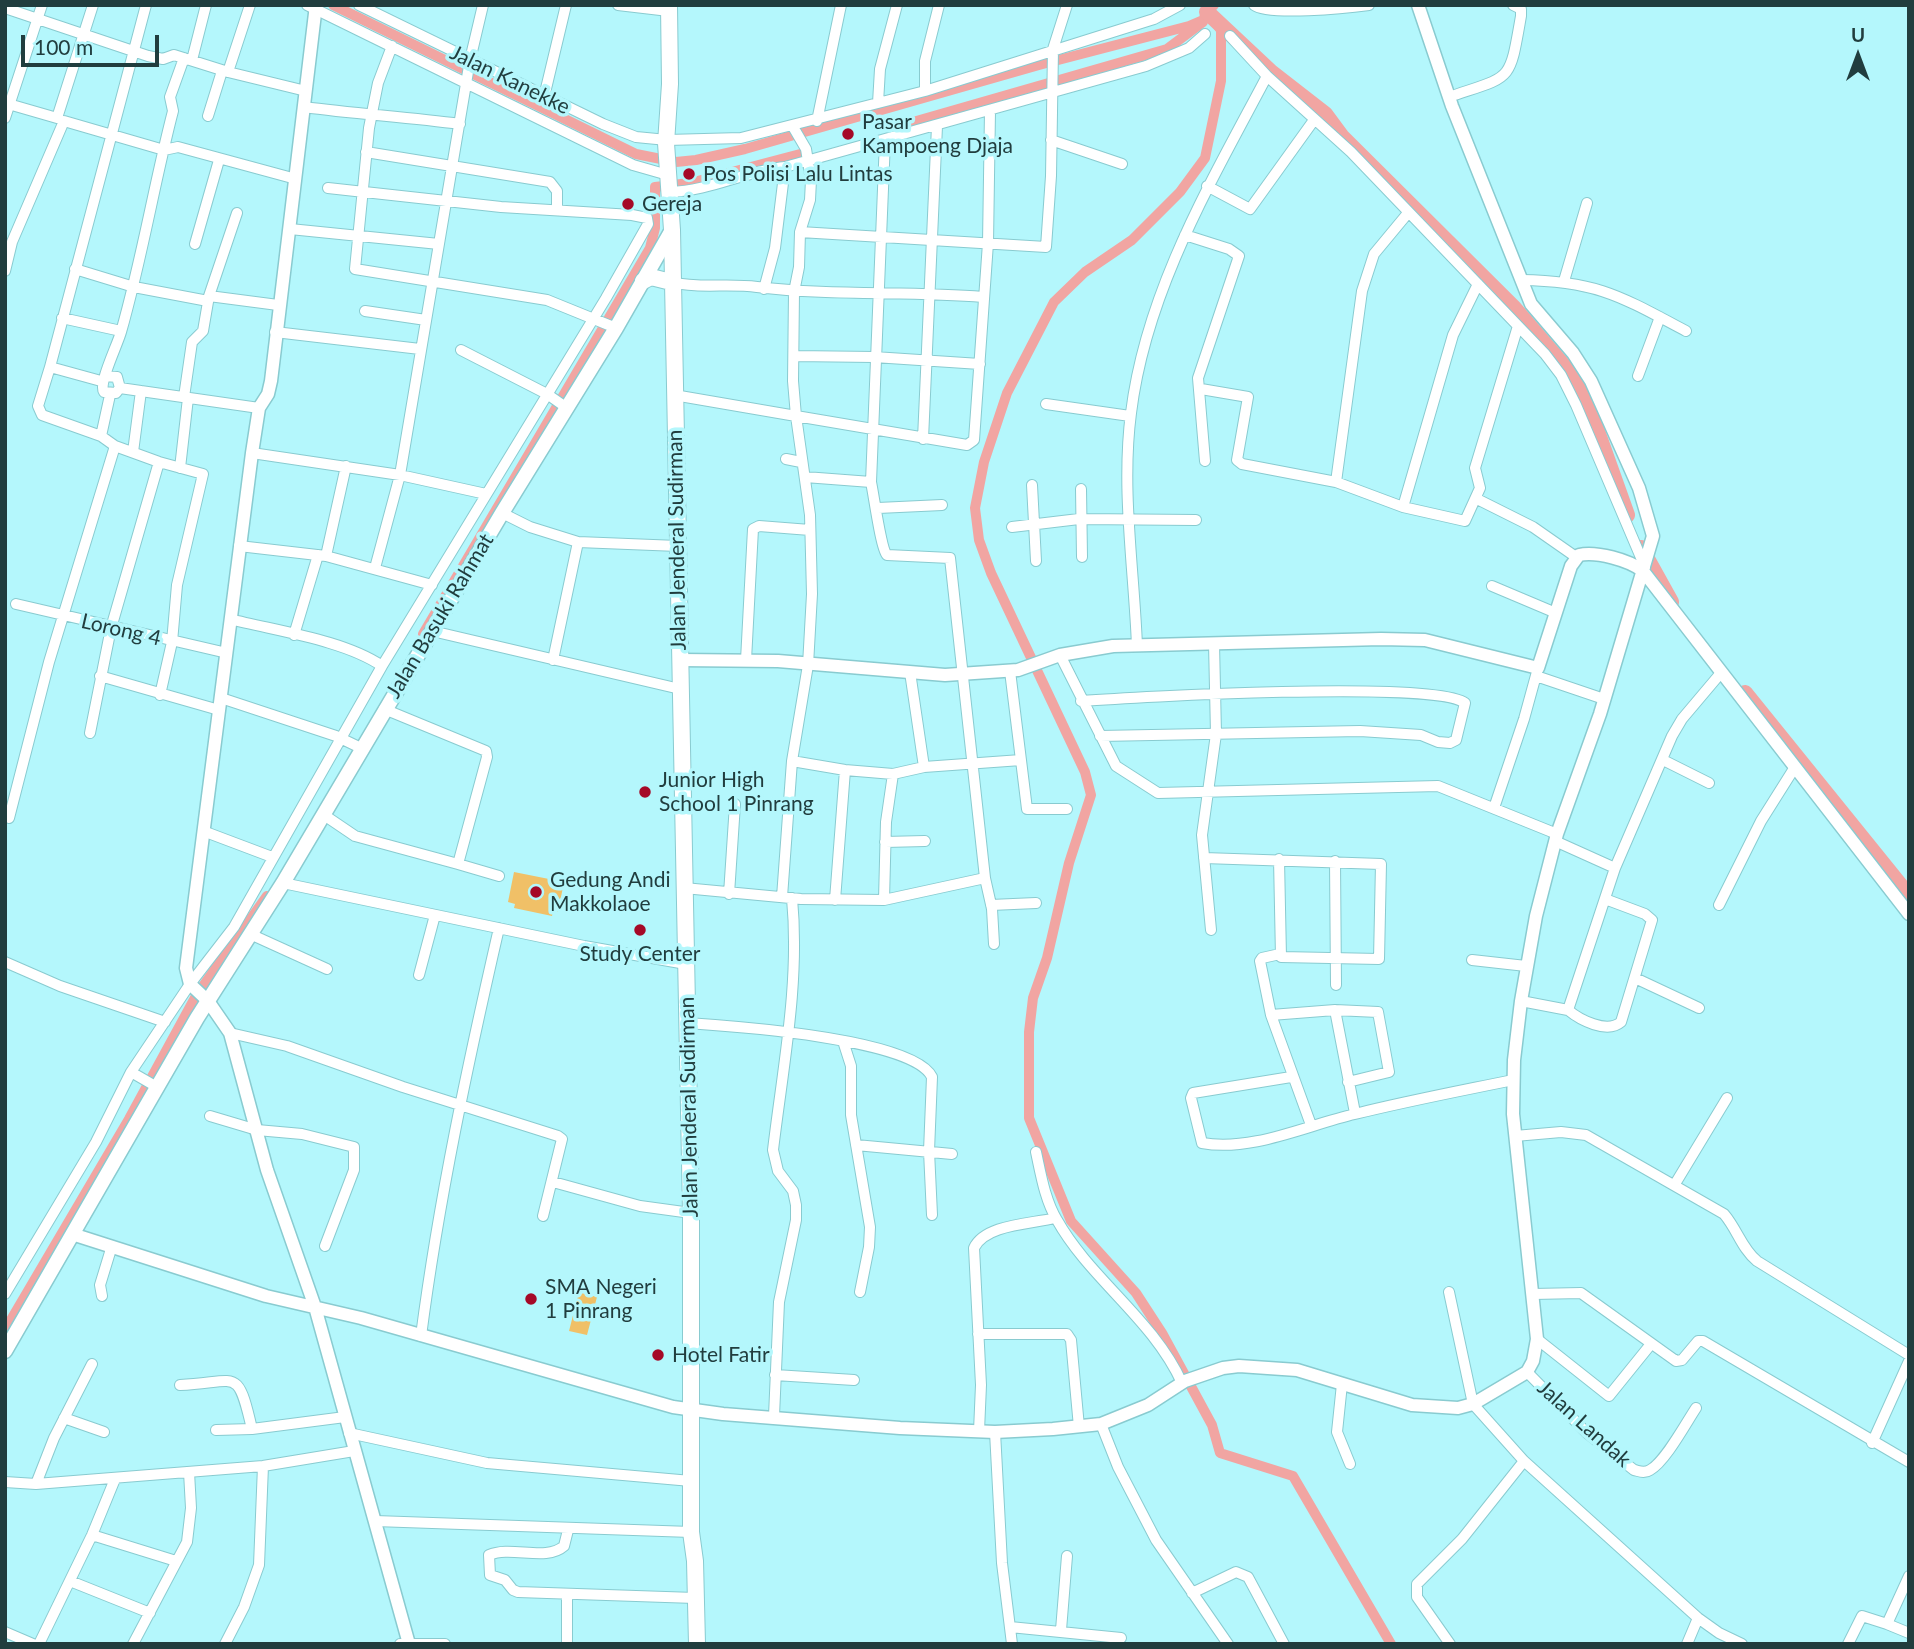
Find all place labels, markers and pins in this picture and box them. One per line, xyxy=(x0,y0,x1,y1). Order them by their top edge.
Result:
place label: Pasar Kampoeng Djaja xyxy=(862,109,1013,159)
marker: Pasar Kampoeng Djaja xyxy=(840,126,856,142)
place label: Pos Polisi Lalu Lintas xyxy=(703,161,893,187)
marker: Pos Polisi Lalu Lintas xyxy=(681,166,697,182)
place label: Gereja xyxy=(642,191,702,217)
marker: Gereja xyxy=(620,196,636,212)
place label: Junior High School 1 Pinrang xyxy=(659,767,814,817)
marker: Junior High School 1 Pinrang xyxy=(637,784,653,800)
place label: Gedung Andi Makkolaoe xyxy=(550,867,670,917)
marker: Gedung Andi Makkolaoe xyxy=(528,884,544,900)
marker: Study Center xyxy=(632,922,648,938)
place label: Study Center xyxy=(580,941,700,967)
place label: SMA Negeri 1 Pinrang xyxy=(545,1274,657,1324)
marker: SMA Negeri 1 Pinrang xyxy=(523,1291,539,1307)
place label: Hotel Fatir xyxy=(672,1342,770,1368)
marker: Hotel Fatir xyxy=(650,1347,666,1363)

